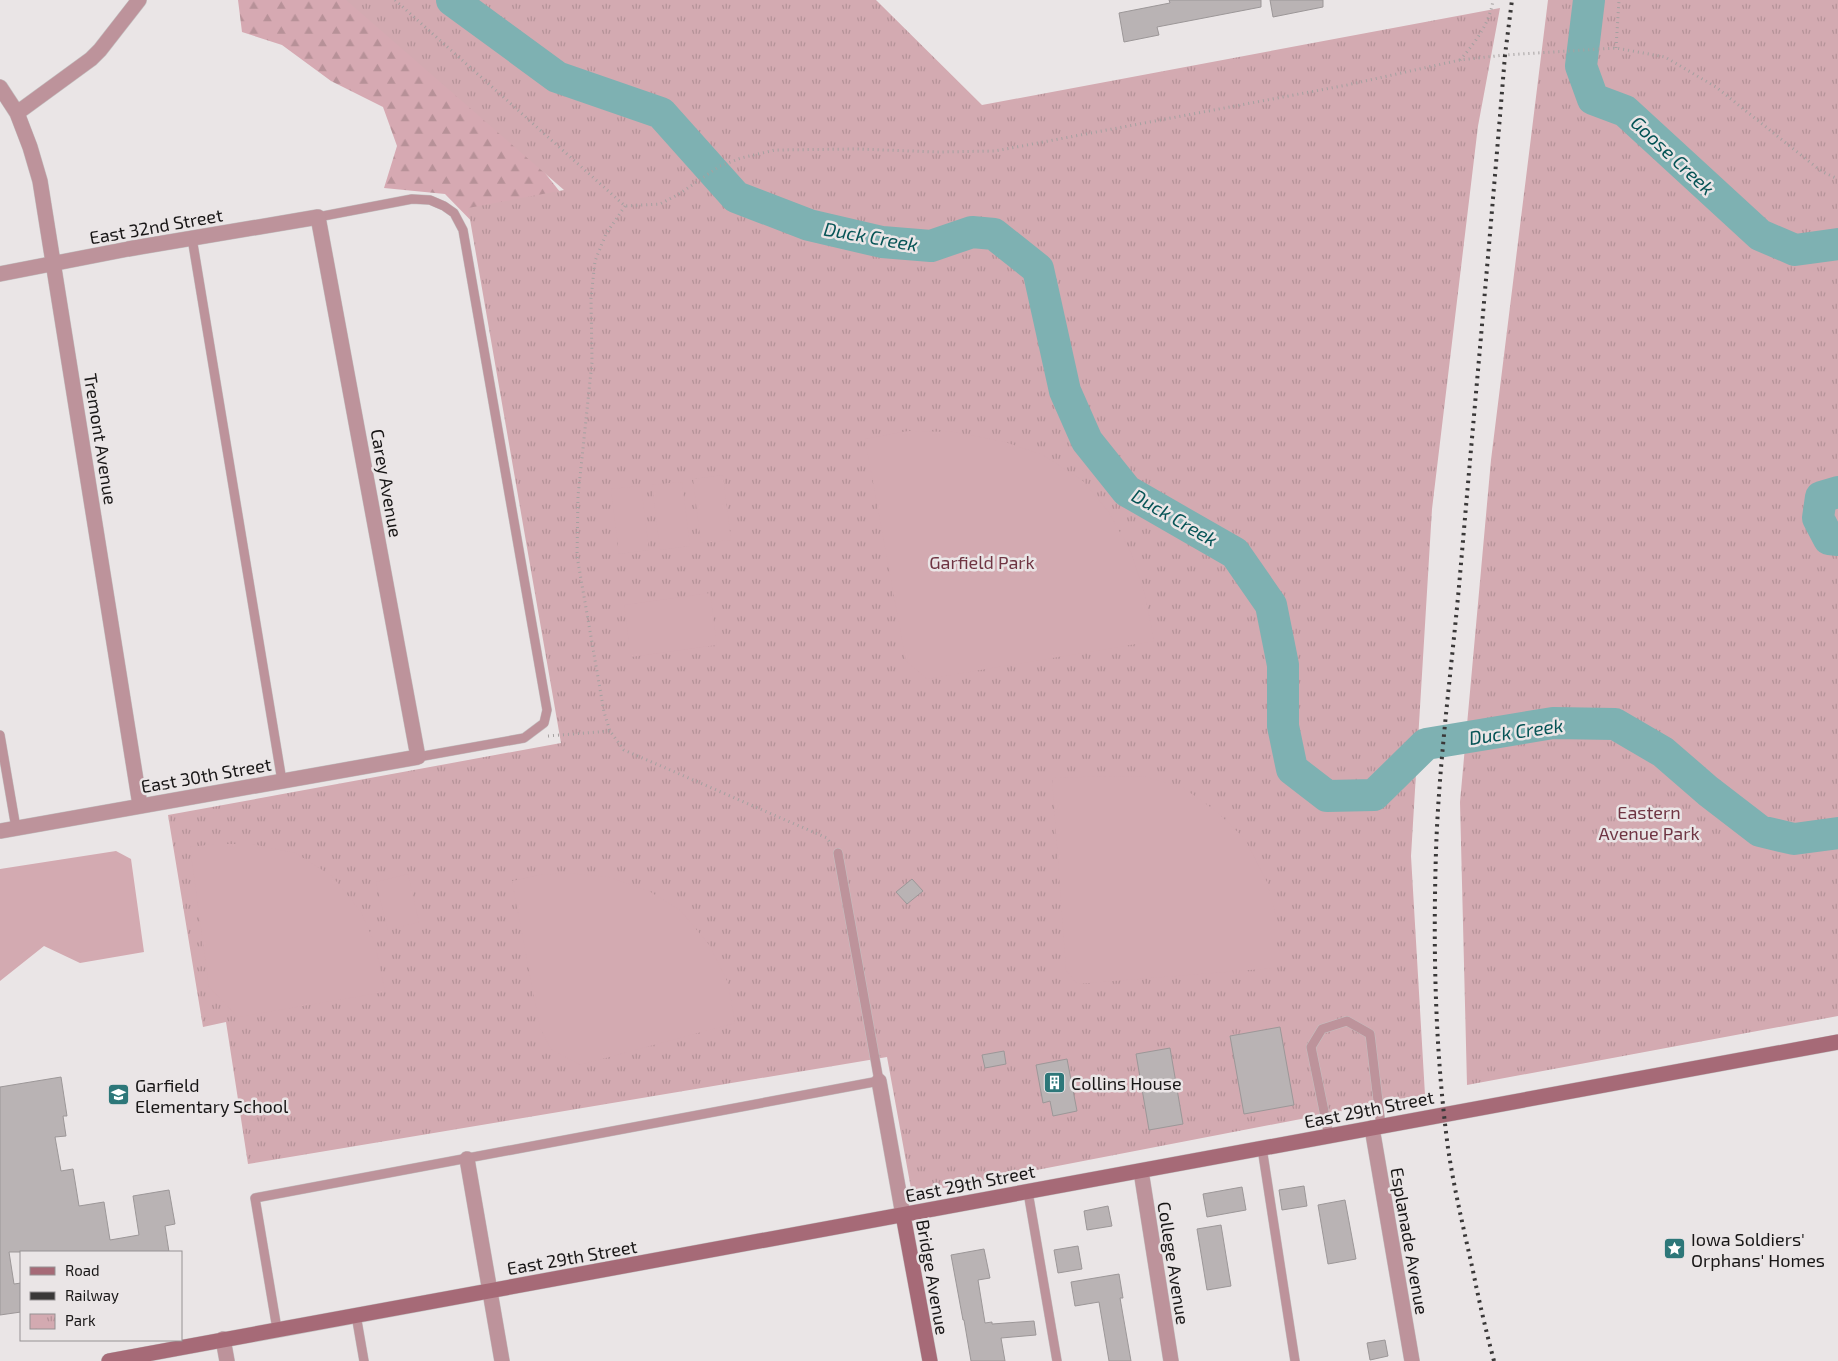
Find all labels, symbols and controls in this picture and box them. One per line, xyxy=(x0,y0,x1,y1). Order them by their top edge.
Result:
water label: Goose Creek xyxy=(1626,111,1720,200)
street label: East 32nd Street xyxy=(88,203,224,249)
water label: Duck Creek xyxy=(822,216,920,256)
street label: Tremont Avenue xyxy=(80,372,122,506)
street label: Carey Avenue xyxy=(367,427,407,539)
water label: Duck Creek xyxy=(1128,483,1222,551)
park label: Garfield Park xyxy=(929,551,1035,573)
water label: Duck Creek xyxy=(1467,713,1565,749)
street label: East 30th Street xyxy=(139,753,273,797)
park label: Eastern Avenue Park xyxy=(1598,801,1700,844)
building icon: Collins House xyxy=(1043,1071,1067,1095)
place label: Collins House xyxy=(1071,1072,1182,1094)
place label: Garfield Elementary School xyxy=(135,1074,289,1117)
school or university icon: Garfield Elementary School xyxy=(107,1083,131,1107)
street label: East 29th Street xyxy=(1302,1086,1436,1132)
street label: East 29th Street xyxy=(903,1160,1037,1206)
street label: Esplanade Avenue xyxy=(1386,1166,1434,1316)
street label: College Avenue xyxy=(1153,1200,1195,1326)
street label: Bridge Avenue xyxy=(912,1218,954,1336)
place label: Iowa Soldiers' Orphans' Homes xyxy=(1691,1228,1825,1271)
street label: East 29th Street xyxy=(505,1235,639,1279)
place icon: Iowa Soldiers' Orphans' Homes xyxy=(1663,1237,1687,1261)
legend xyxy=(20,1251,182,1341)
text: Road xyxy=(65,1261,100,1279)
text: Railway xyxy=(65,1286,119,1304)
text: Park xyxy=(65,1311,96,1329)

